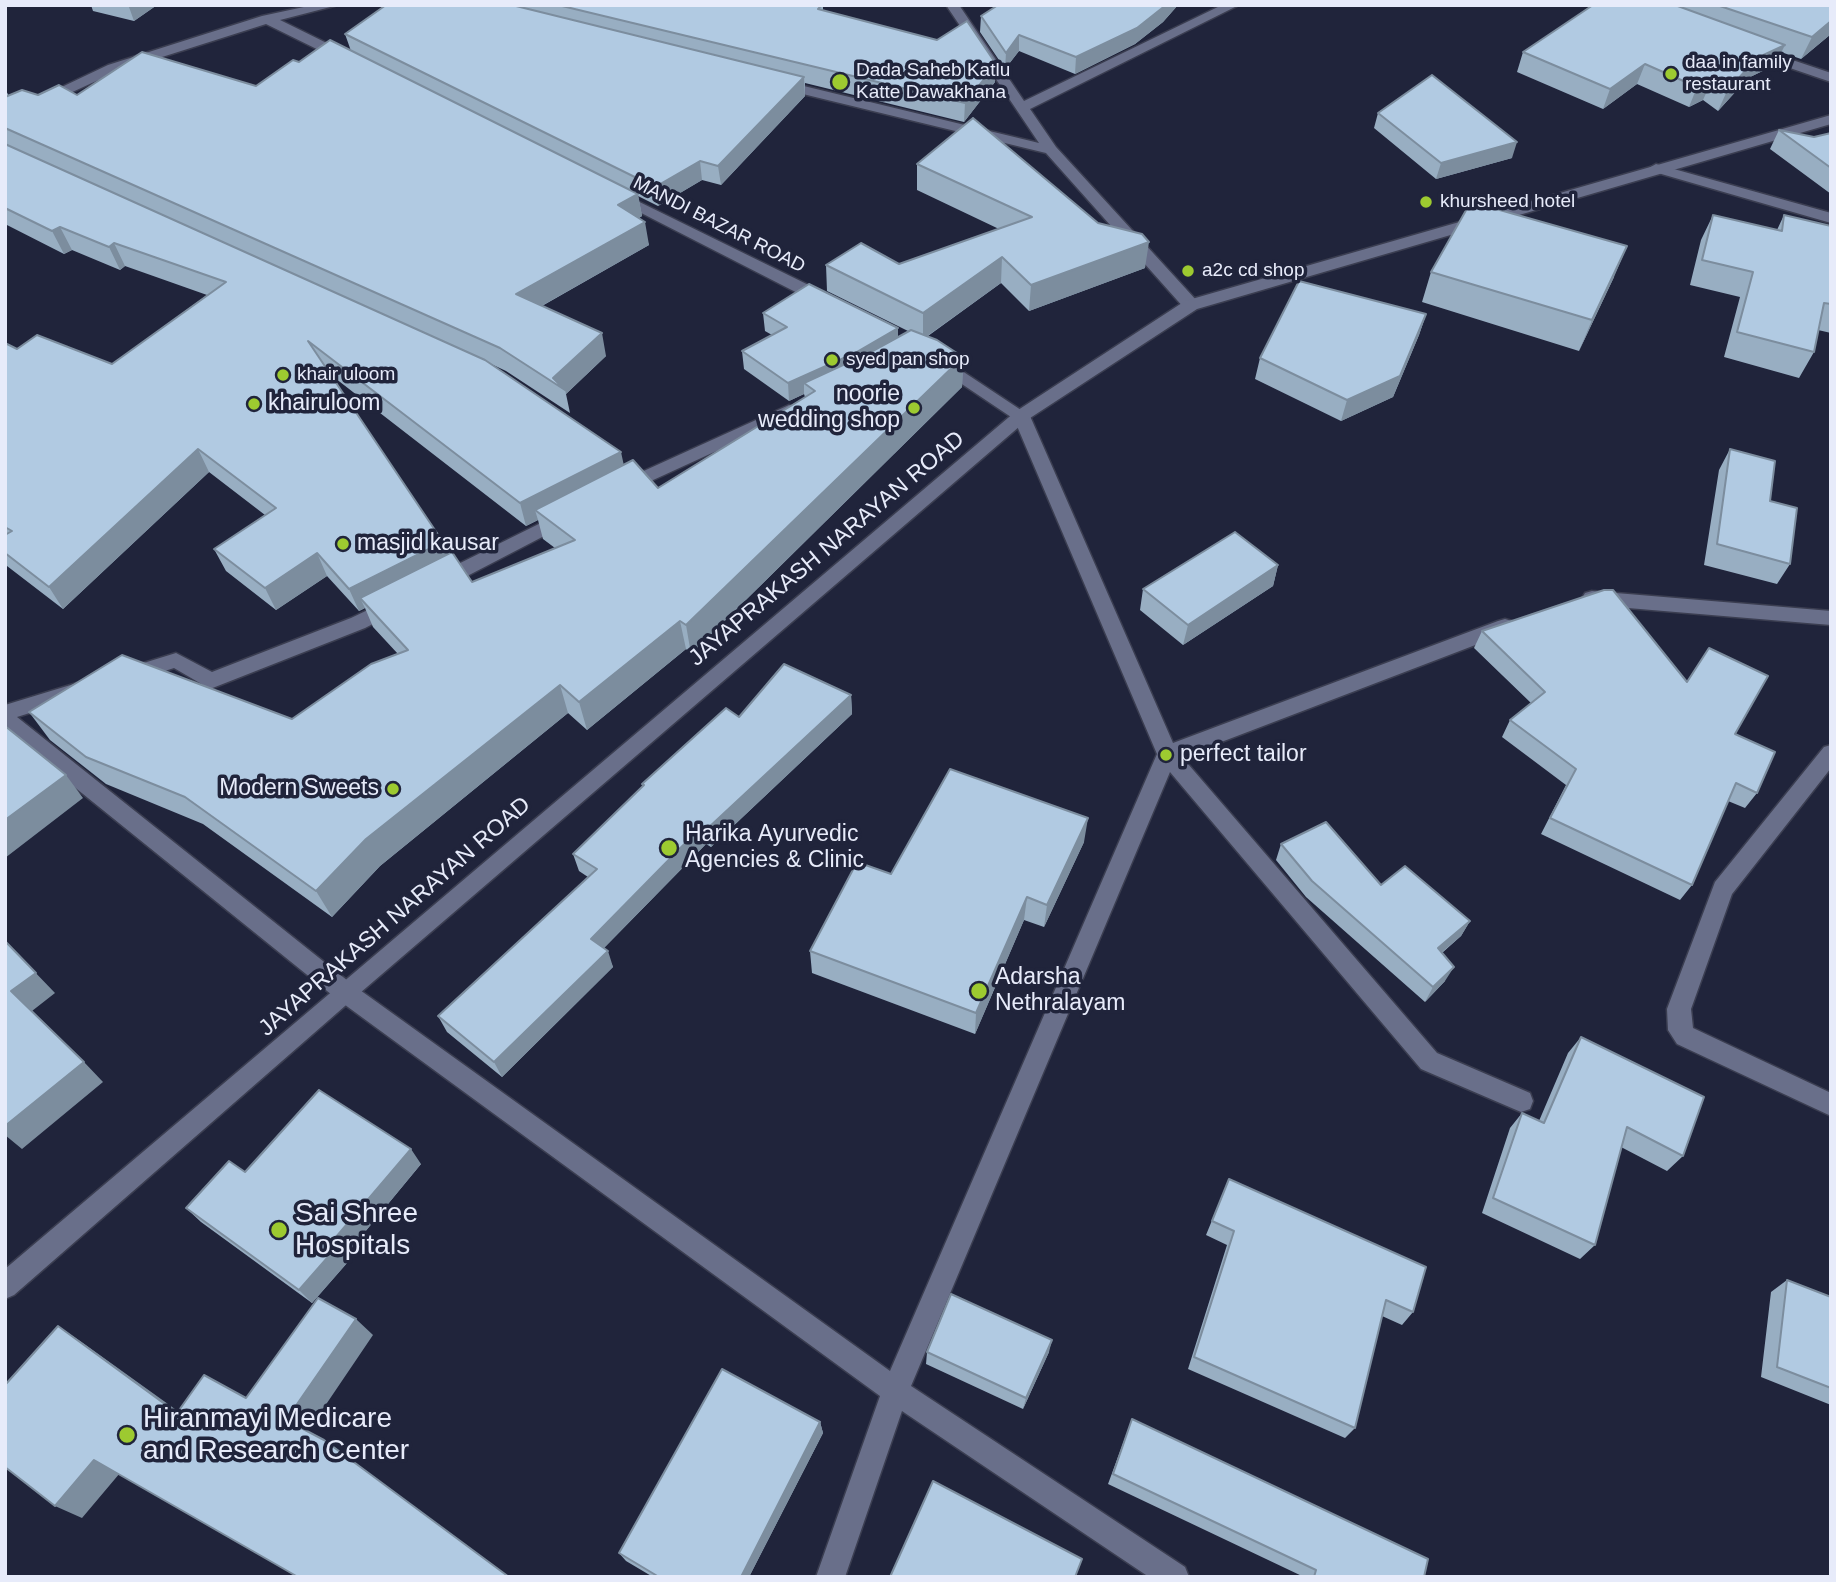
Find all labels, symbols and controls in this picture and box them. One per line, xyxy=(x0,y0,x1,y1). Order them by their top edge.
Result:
place label: daa in family restaurant xyxy=(1685,52,1792,96)
place label: Dada Saheb Katlu Katte Dawakhana xyxy=(856,60,1010,104)
marker: daa in family restaurant xyxy=(1663,66,1679,82)
marker: Dada Saheb Katlu Katte Dawakhana xyxy=(830,72,850,92)
street label: MANDI BAZAR ROAD xyxy=(629,172,809,278)
place label: khursheed hotel xyxy=(1440,191,1575,213)
marker: khursheed hotel xyxy=(1418,194,1434,210)
place label: a2c cd shop xyxy=(1202,260,1304,282)
marker: a2c cd shop xyxy=(1180,263,1196,279)
place label: syed pan shop xyxy=(846,349,970,371)
marker: syed pan shop xyxy=(824,352,840,368)
place label: khair uloom xyxy=(297,364,395,386)
marker: khair uloom xyxy=(275,367,291,383)
place label: noorie wedding shop xyxy=(758,381,900,435)
place label: khairuloom xyxy=(268,390,380,418)
marker: khairuloom xyxy=(246,396,262,412)
marker: noorie wedding shop xyxy=(906,400,922,416)
street label: JAYAPRAKASH NARAYAN ROAD xyxy=(684,426,970,672)
place label: masjid kausar xyxy=(357,530,499,558)
marker: masjid kausar xyxy=(335,536,351,552)
place label: perfect tailor xyxy=(1180,741,1307,769)
marker: perfect tailor xyxy=(1158,747,1174,763)
place label: Modern Sweets xyxy=(219,775,379,803)
marker: Modern Sweets xyxy=(385,781,401,797)
street label: JAYAPRAKASH NARAYAN ROAD xyxy=(253,791,537,1043)
place label: Harika Ayurvedic Agencies & Clinic xyxy=(685,821,864,875)
marker: Harika Ayurvedic Agencies & Clinic xyxy=(659,838,679,858)
place label: Adarsha Nethralayam xyxy=(995,964,1125,1018)
marker: Adarsha Nethralayam xyxy=(969,981,989,1001)
place label: Sai Shree Hospitals xyxy=(295,1197,418,1263)
marker: Sai Shree Hospitals xyxy=(269,1220,289,1240)
place label: Hiranmayi Medicare and Research Center xyxy=(143,1402,409,1468)
marker: Hiranmayi Medicare and Research Center xyxy=(117,1425,137,1445)

